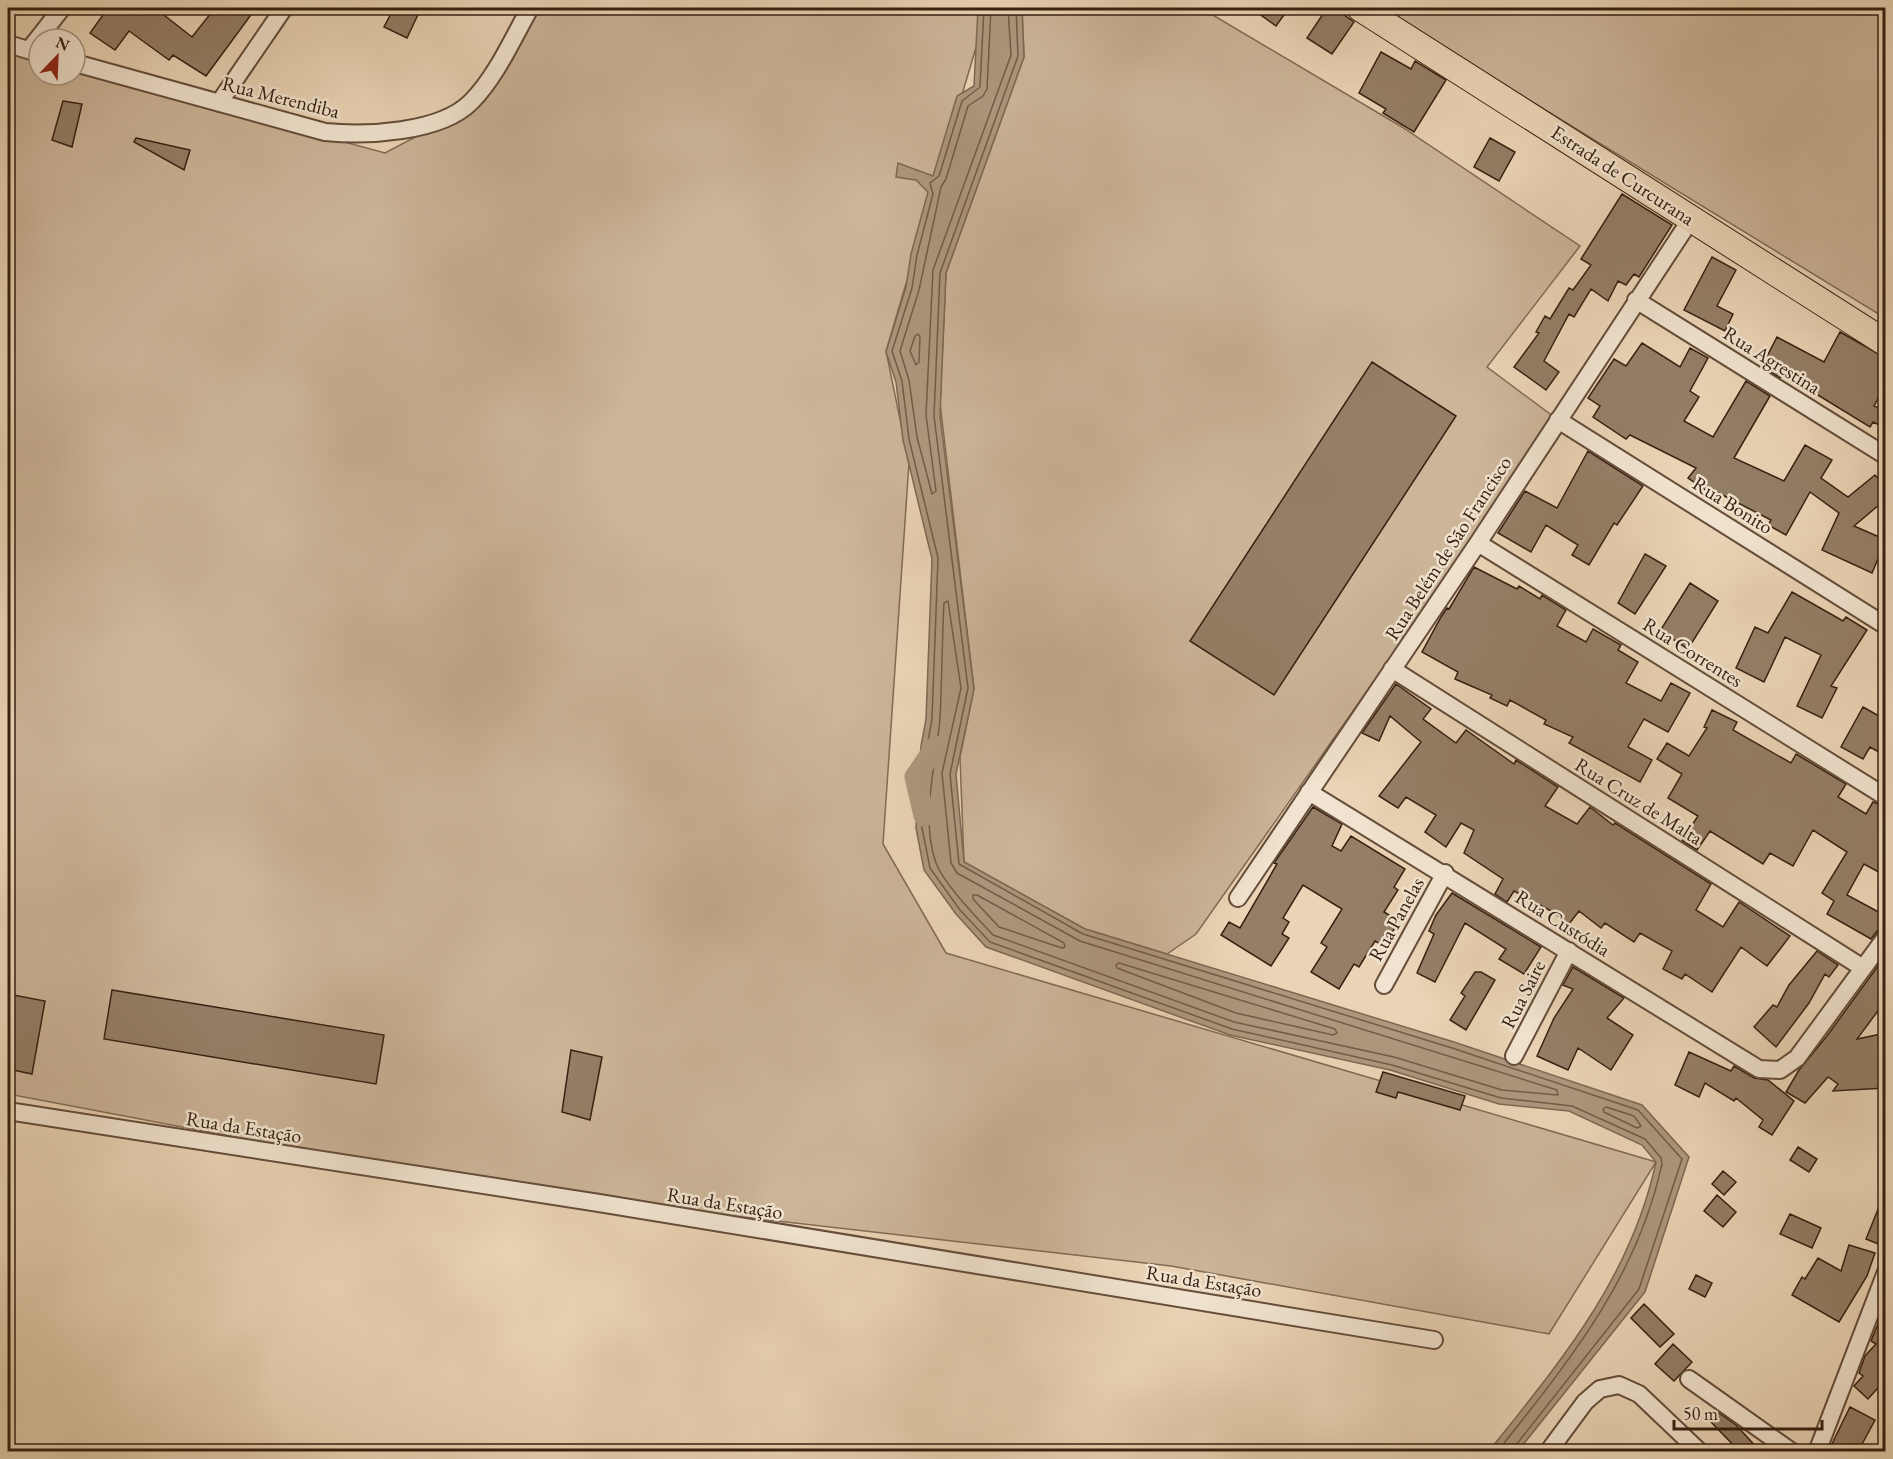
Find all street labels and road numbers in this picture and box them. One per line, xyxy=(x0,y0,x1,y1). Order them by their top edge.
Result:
street label: Rua Merendiba xyxy=(220,70,342,124)
street label: Estrada de Curcurana xyxy=(1546,119,1700,231)
street label: Rua Agrestina xyxy=(1718,320,1826,400)
street label: Rua Belém de São Francisco xyxy=(1379,451,1517,645)
street label: Rua Bonito xyxy=(1688,470,1778,540)
street label: Rua Correntes xyxy=(1638,611,1748,693)
street label: Rua Cruz de Malta xyxy=(1570,751,1708,851)
street label: Rua Panelas xyxy=(1362,872,1430,966)
street label: Rua Custódia xyxy=(1511,884,1615,962)
street label: Rua Saire xyxy=(1495,955,1551,1033)
street label: Rua da Estação xyxy=(184,1105,304,1149)
street label: Rua da Estação xyxy=(665,1181,785,1225)
street label: Rua da Estação xyxy=(1144,1259,1264,1303)

